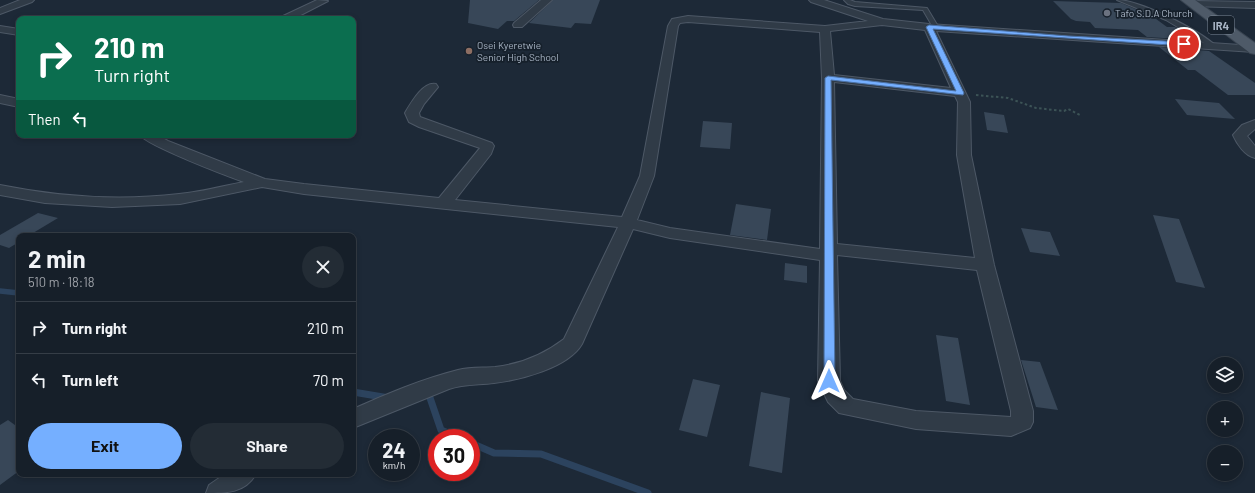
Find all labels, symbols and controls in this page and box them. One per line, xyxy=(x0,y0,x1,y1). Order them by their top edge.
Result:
place label: Tafo S.D.A Church xyxy=(1115,7,1193,19)
marker: Tafo S.D.A Church xyxy=(1102,8,1112,18)
road number: IR4 xyxy=(1208,16,1234,34)
pin xyxy=(1167,27,1201,61)
text: 210 m xyxy=(94,30,164,64)
icon: right xyxy=(28,32,80,84)
icon: arrive xyxy=(1173,33,1195,55)
place label: Osei Kyeretwie Senior High School xyxy=(477,39,559,63)
marker: Osei Kyeretwie Senior High School xyxy=(464,46,474,56)
text: Turn right xyxy=(94,64,170,86)
icon: left xyxy=(69,108,91,130)
text: Then xyxy=(28,110,61,128)
text: 2 min xyxy=(28,244,86,273)
button: close xyxy=(302,246,344,288)
text: 510 m · 18:18 xyxy=(28,274,95,290)
icon: right xyxy=(28,317,50,339)
text: Turn right xyxy=(62,319,127,337)
text: 210 m xyxy=(307,319,344,337)
map controls xyxy=(1207,357,1243,481)
button: layers xyxy=(1207,357,1243,393)
position arrow xyxy=(808,360,850,402)
icon: left xyxy=(28,369,50,391)
text: Turn left xyxy=(62,371,118,389)
text: 70 m xyxy=(313,371,344,389)
button: + xyxy=(1207,401,1243,437)
button: Exit xyxy=(28,423,182,469)
button: Share xyxy=(190,423,344,469)
speed limit sign: 30 xyxy=(428,429,480,481)
text: 24 xyxy=(382,438,406,462)
button: − xyxy=(1207,445,1243,481)
text: km/h xyxy=(383,459,405,471)

